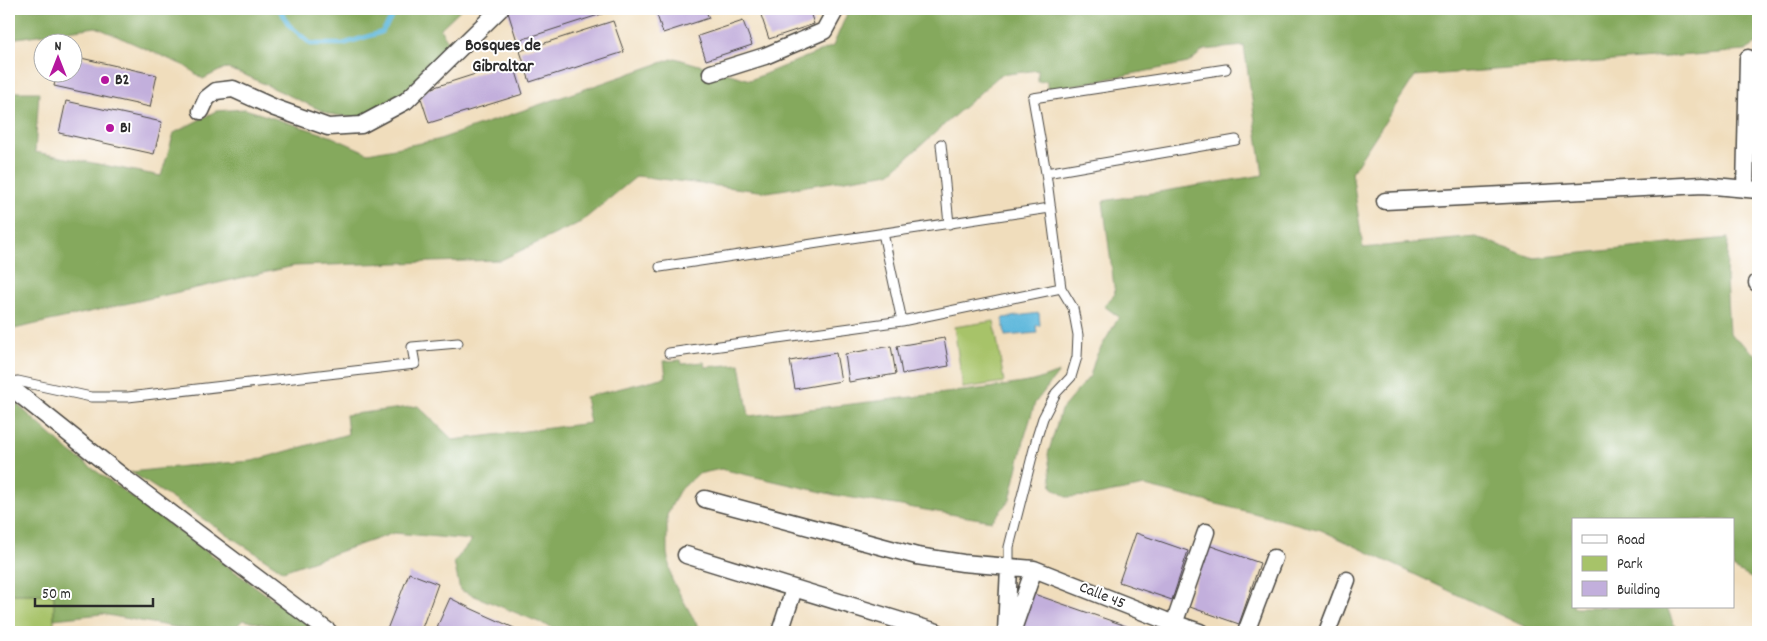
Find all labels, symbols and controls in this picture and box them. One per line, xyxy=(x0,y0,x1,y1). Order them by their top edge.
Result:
north arrow xyxy=(32,32,82,82)
district label: Bosques de Gibraltar xyxy=(465,34,541,80)
text: N xyxy=(55,37,62,57)
place label: B2 xyxy=(115,69,130,92)
marker: B2 xyxy=(99,74,111,86)
place label: B1 xyxy=(120,117,131,140)
marker: B1 xyxy=(104,122,116,134)
legend xyxy=(1572,518,1734,608)
text: Road xyxy=(1617,530,1645,552)
text: Park xyxy=(1617,554,1643,576)
scale bar xyxy=(35,576,152,608)
street label: Calle 45 xyxy=(1076,576,1128,616)
text: Building xyxy=(1617,580,1660,602)
text: 50 m xyxy=(42,584,71,606)

